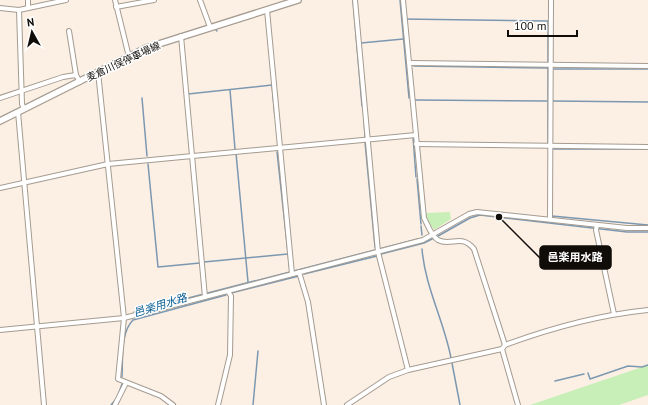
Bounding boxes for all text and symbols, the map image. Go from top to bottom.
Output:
north arrow [12,12,52,52]
scale bar [508,12,577,38]
text: N [26,15,35,30]
text: 100 m [514,18,547,33]
street label: 麦倉川俣停車場線 [84,39,162,84]
callout: 邑楽用水路 [540,246,611,269]
text: 邑楽用水路 [548,250,603,264]
water label: 邑楽用水路 [132,290,189,320]

